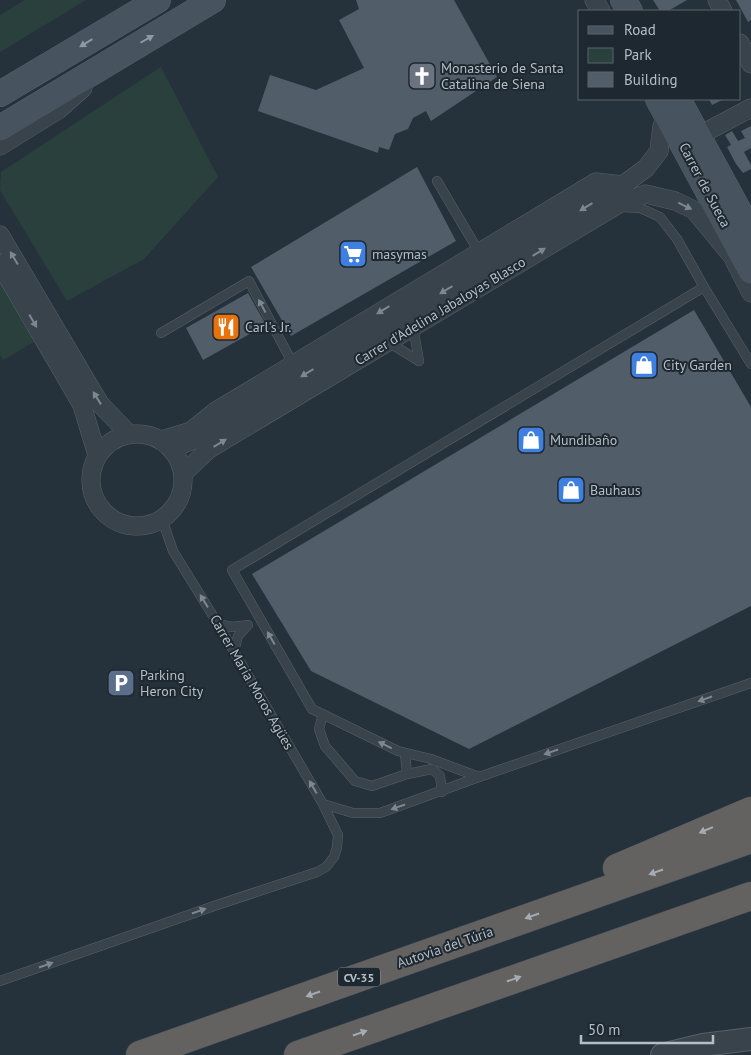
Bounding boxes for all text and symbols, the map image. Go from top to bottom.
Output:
legend [578,10,741,100]
text: Road [624,20,656,39]
one-way arrow [140,35,153,44]
one-way arrow [79,38,92,47]
text: Park [624,45,652,64]
place label: Monasterio de Santa Catalina de Siena [441,59,564,93]
church icon: Monasterio de Santa Catalina de Siena [407,61,437,91]
text: Building [624,70,678,89]
street label: Carrer de Sueca [675,140,735,231]
one-way arrow [678,202,692,210]
one-way arrow [579,203,592,212]
supermarket icon: masymas [338,239,368,269]
place label: masymas [372,245,427,263]
one-way arrow [533,247,546,256]
one-way arrow [9,251,18,264]
street label: Carrer d'Adelina Jabaloyas Blasco [351,253,529,369]
one-way arrow [440,286,453,295]
one-way arrow [258,298,266,313]
one-way arrow [376,306,389,315]
restaurant icon: Carl's Jr. [211,312,241,342]
one-way arrow [29,314,38,327]
place label: Carl's Jr. [245,318,291,336]
shop icon: City Garden [629,350,659,380]
place label: City Garden [663,356,732,374]
one-way arrow [300,369,313,378]
one-way arrow [92,391,101,404]
shop icon: Mundibaño [516,425,546,455]
place label: Mundibaño [550,431,617,449]
one-way arrow [213,438,226,447]
shop icon: Bauhaus [556,475,586,505]
place label: Bauhaus [590,481,641,499]
one-way arrow [199,594,209,608]
street label: Carrer María Moros Agües [206,611,298,753]
one-way arrow [267,631,275,646]
place label: Parking Heron City [140,666,204,700]
parking icon: Parking Heron City [106,668,136,698]
one-way arrow [697,695,712,703]
one-way arrow [377,741,392,749]
one-way arrow [544,749,559,756]
one-way arrow [308,780,317,793]
one-way arrow [390,803,405,811]
one-way arrow [699,827,713,835]
one-way arrow [648,869,663,877]
one-way arrow [192,907,207,914]
one-way arrow [524,912,539,920]
street label: Autovia del Túria [395,922,496,972]
one-way arrow [39,961,54,969]
road number: CV-35 [338,968,380,986]
one-way arrow [506,975,521,982]
one-way arrow [305,990,320,998]
scale bar [581,1012,714,1044]
text: 50 m [588,1020,621,1039]
one-way arrow [353,1029,368,1036]

